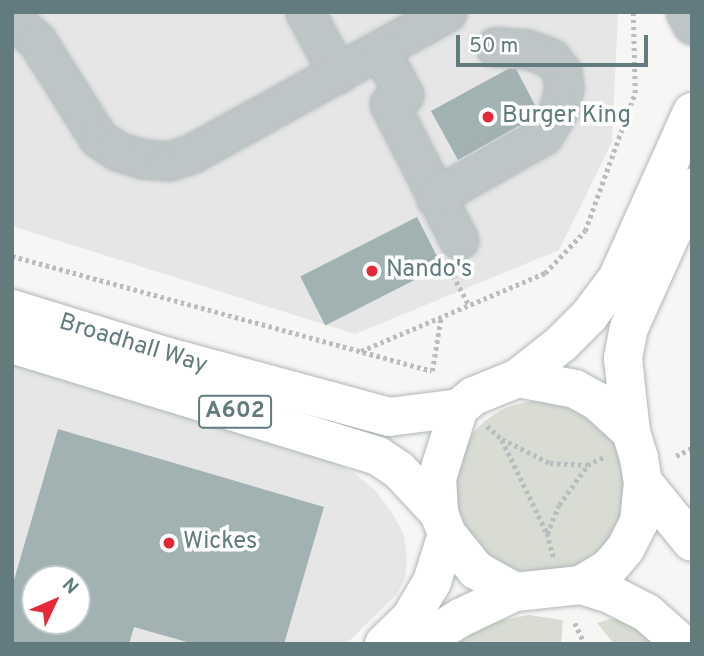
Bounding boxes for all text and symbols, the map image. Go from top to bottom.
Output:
scale bar [459,21,652,65]
text: 50 m [469,33,518,60]
place label: Burger King [502,103,631,131]
marker: Burger King [480,109,496,125]
place label: Nando's [386,257,472,285]
marker: Nando's [364,263,380,279]
street label: Broadhall Way [55,309,211,381]
road number: A602 [196,392,274,432]
place label: Wickes [183,529,257,557]
marker: Wickes [161,535,177,551]
north arrow [21,565,91,635]
text: N [56,574,83,600]

